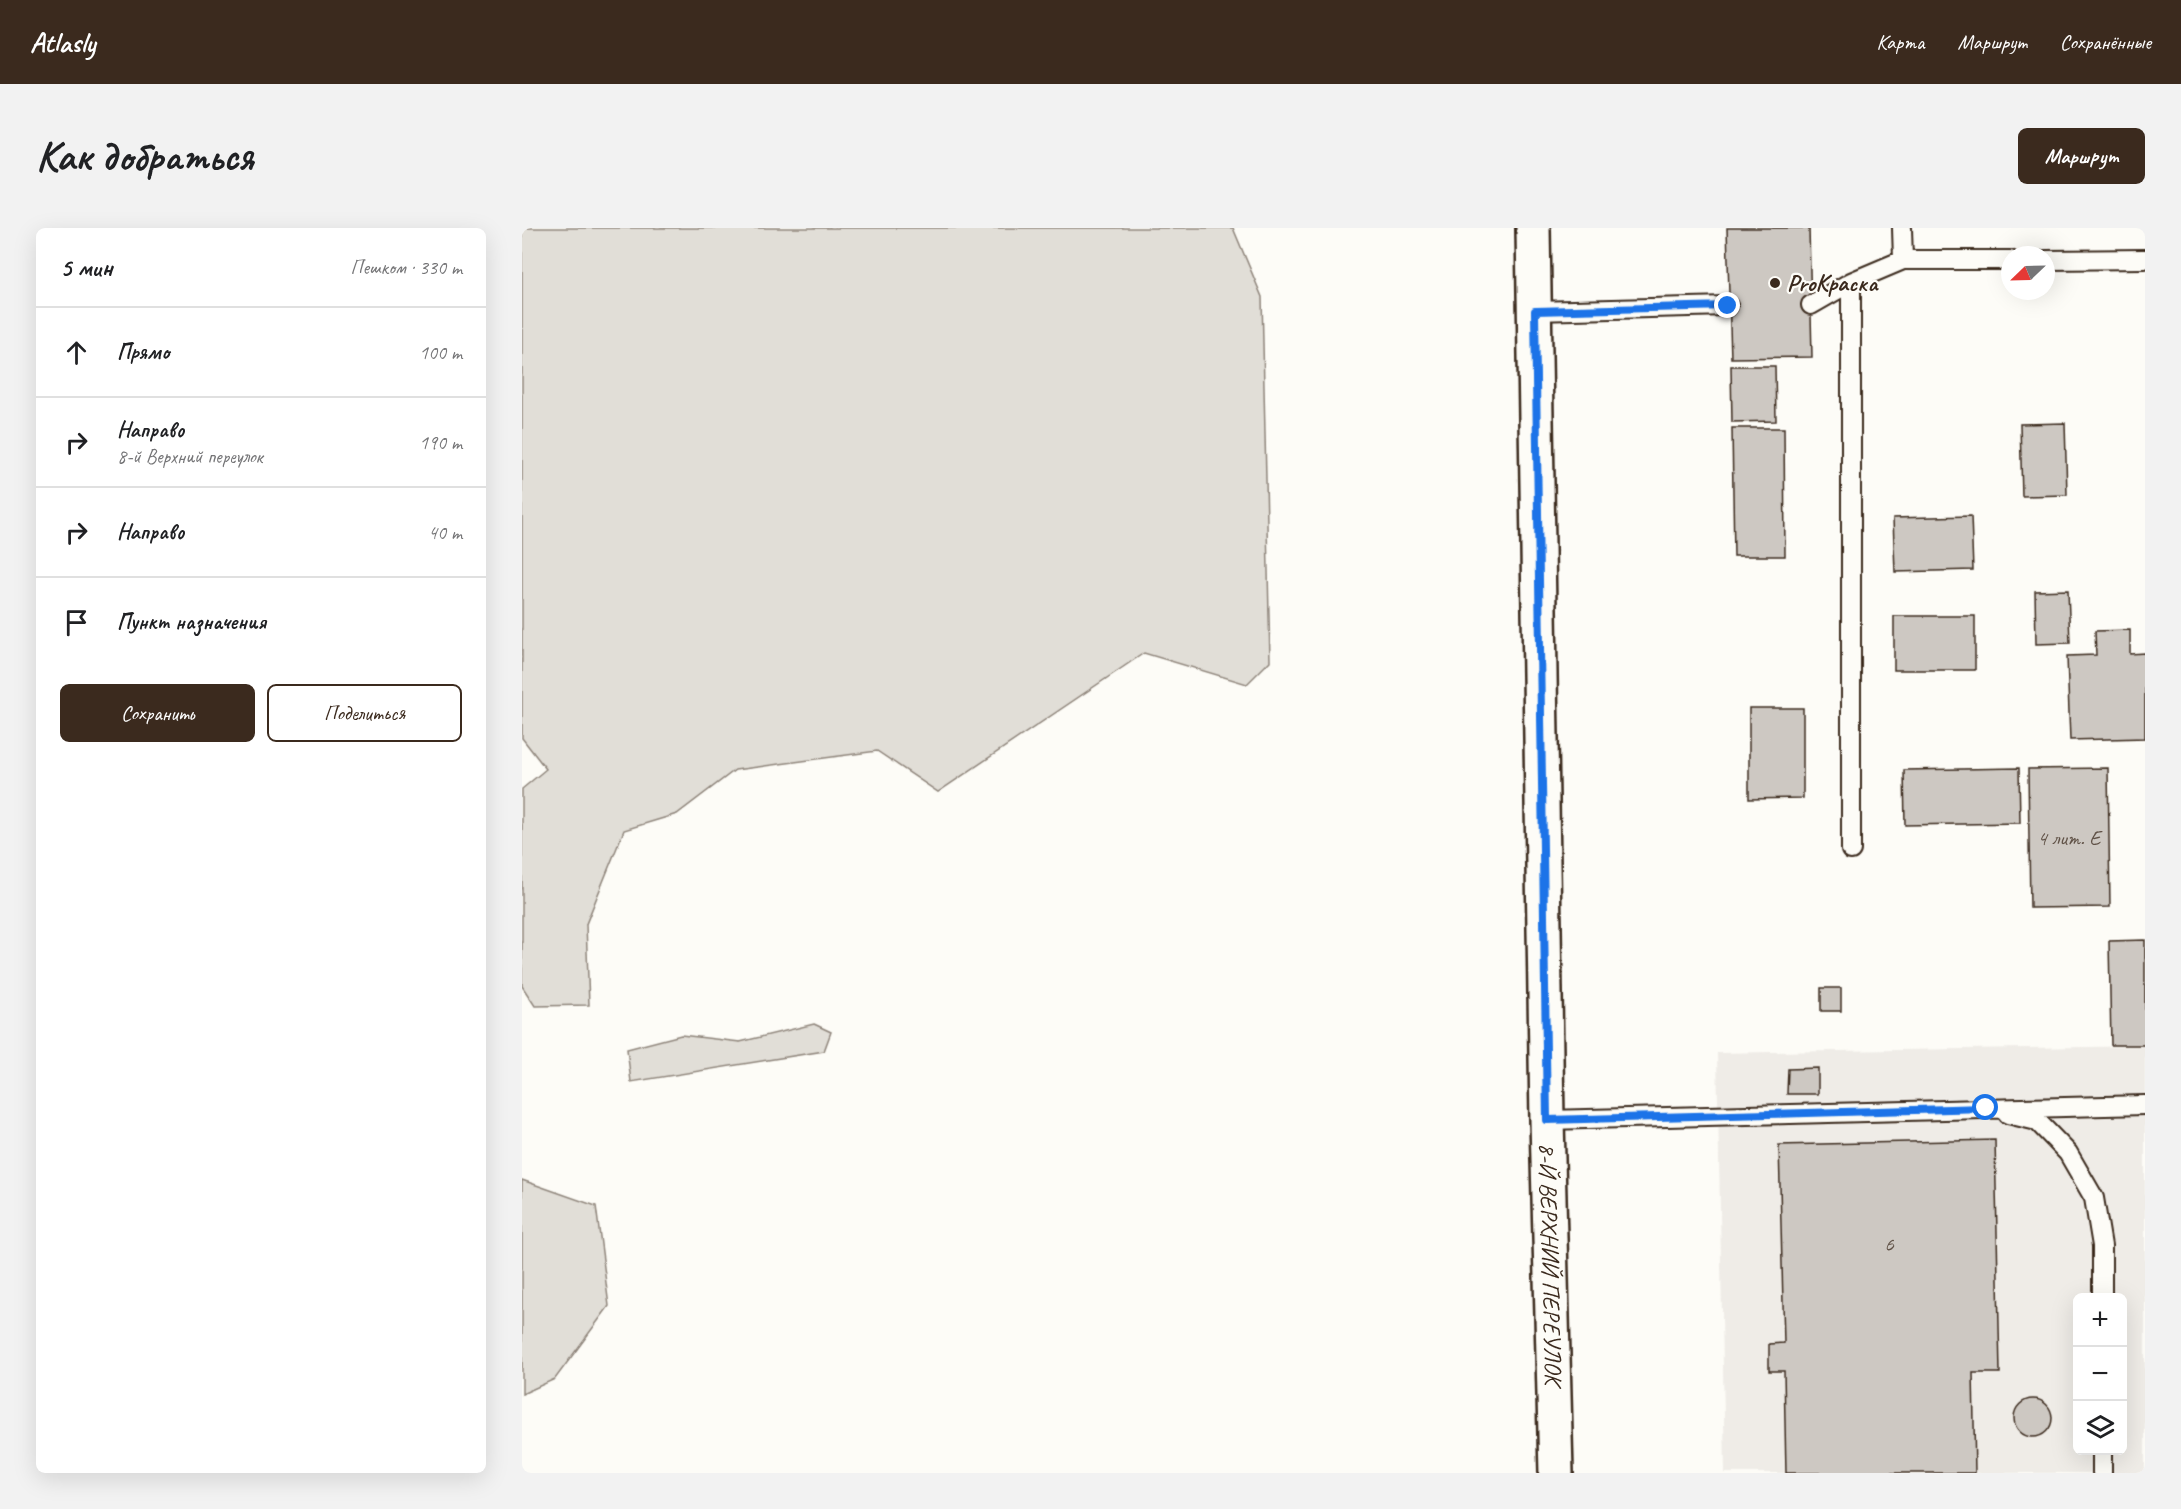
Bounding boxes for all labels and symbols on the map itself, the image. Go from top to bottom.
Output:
north arrow [2001,246,2055,300]
place label: ProКраска [1787,268,1879,298]
marker: ProКраска [1768,276,1782,290]
route end [1714,292,1740,318]
house number: 4 лит. Е [2037,825,2103,851]
route start [1972,1094,1998,1120]
street label: 8-Й ВЕРХНИЙ ПЕРЕУЛОК [1533,1142,1569,1390]
house number: 6 [1884,1231,1894,1257]

